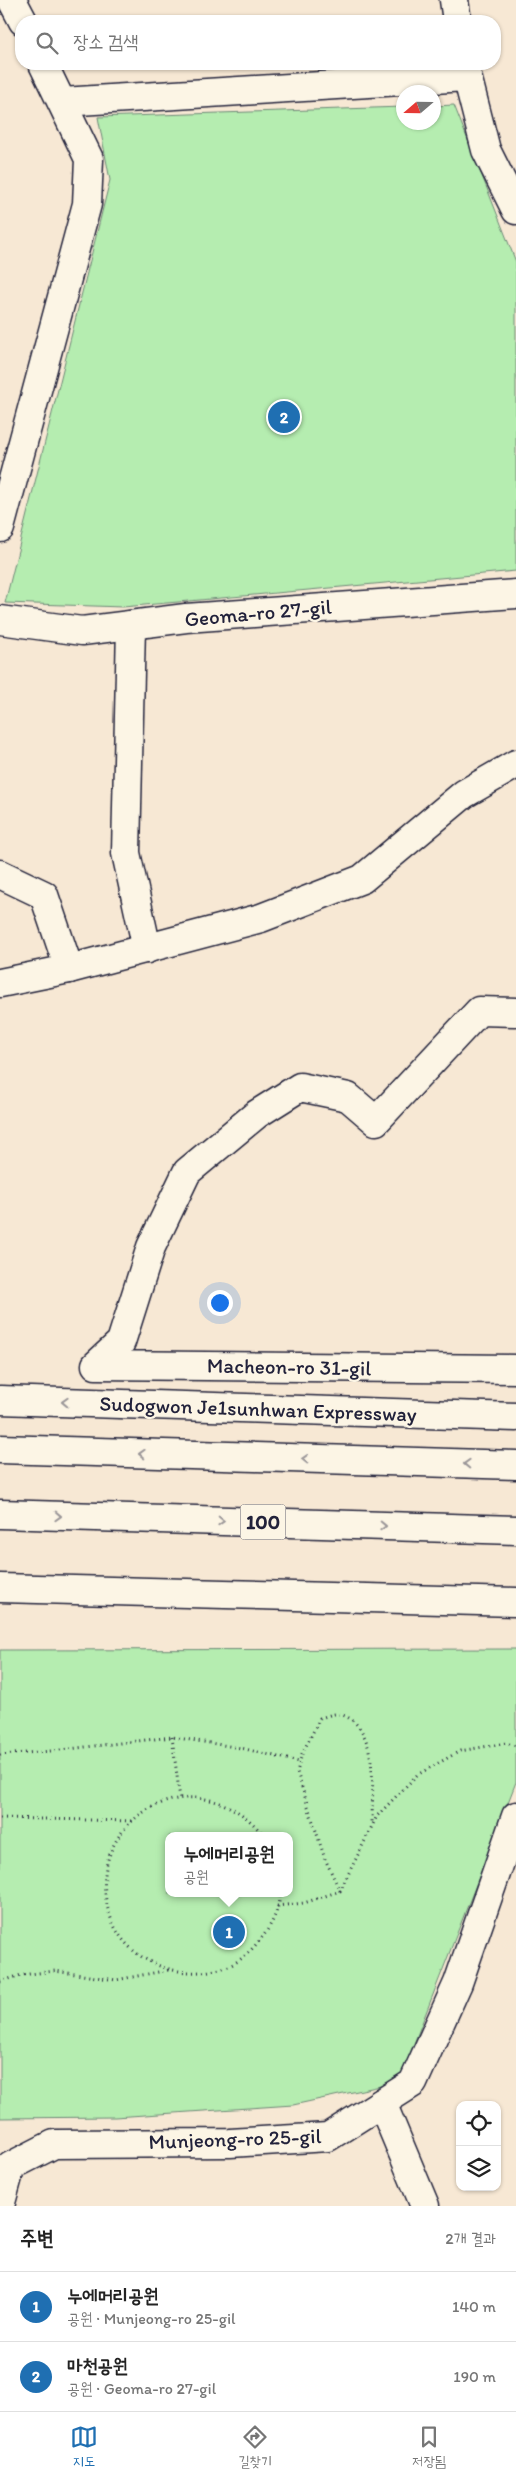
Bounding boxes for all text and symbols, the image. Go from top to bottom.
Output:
search box [15,15,501,70]
icon: search [33,29,61,57]
text: 장소 검색 [73,30,138,53]
north arrow [396,85,441,130]
pin: 2 [268,398,300,436]
street label: Geoma-ro 27-gil [183,594,333,631]
your location [207,1290,233,1316]
street label: Macheon-ro 31-gil [207,1353,371,1380]
street label: Sudogwon Je1sunhwan Expressway [99,1390,417,1427]
one-way arrow [61,1397,69,1408]
one-way arrow [138,1448,146,1459]
one-way arrow [301,1453,309,1464]
one-way arrow [463,1459,471,1469]
road number: 100 [240,1504,286,1540]
one-way arrow [54,1510,62,1521]
one-way arrow [217,1515,225,1526]
one-way arrow [379,1520,387,1531]
popup [165,1832,293,1897]
text: 누에머리공원 [183,1842,275,1865]
text: 공원 [183,1867,209,1886]
pin: 1 [213,1913,245,1951]
map controls [456,2101,501,2191]
button: locate [456,2101,501,2146]
street label: Munjeong-ro 25-gil [148,2123,322,2154]
button: layers [456,2146,501,2191]
text: 주변 [20,2225,54,2250]
text: 2개 결과 [445,2229,496,2248]
text: 누에머리공원 [67,2284,159,2307]
text: 1 [32,2297,40,2316]
text: 140 m [452,2297,496,2316]
text: 공원 · Munjeong-ro 25-gil [67,2309,236,2328]
text: 마천공원 [67,2354,128,2377]
text: 2 [32,2367,40,2386]
text: 190 m [453,2367,496,2386]
text: 공원 · Geoma-ro 27-gil [67,2379,216,2398]
tab: 지도 [70,2423,98,2471]
tab: 길찾기 [238,2423,272,2471]
tab: 저장됨 [412,2423,446,2471]

